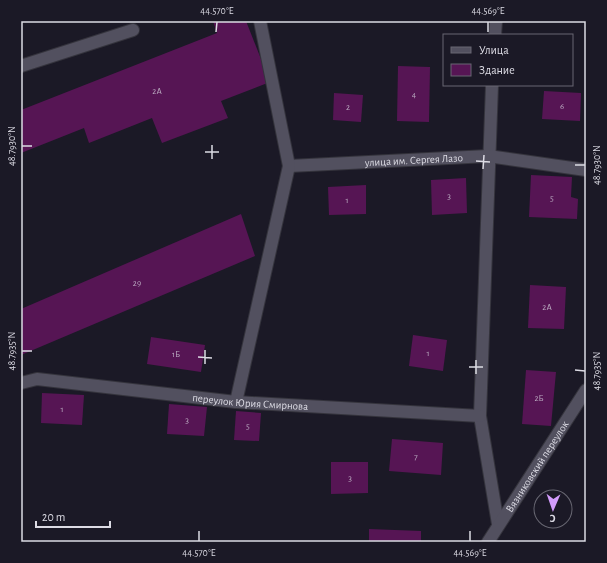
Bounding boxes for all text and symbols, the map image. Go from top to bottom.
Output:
text: 44.570°E [200,6,234,16]
text: 44.569°E [471,6,505,16]
legend [443,34,573,86]
text: Улица [479,44,509,56]
text: Здание [479,64,515,76]
house number: 2А [152,87,162,96]
house number: 4 [412,90,417,99]
house number: 6 [560,102,564,111]
house number: 2 [346,103,350,112]
text: 48.7930°N [7,126,17,166]
text: 48.7930°N [592,145,602,185]
street label: улица им. Сергея Лазо [364,152,463,168]
house number: 3 [447,192,451,201]
house number: 5 [550,194,554,203]
house number: 1 [345,196,349,205]
house number: 29 [133,279,141,288]
house number: 2А [542,303,552,312]
text: 48.7935°N [7,332,17,370]
house number: 1 [426,349,430,358]
house number: 1Б [172,350,180,359]
text: 48.7935°N [592,352,602,390]
street label: переулок Юрия Смирнова [192,392,308,412]
house number: 2Б [534,394,544,403]
house number: 1 [60,405,64,414]
house number: 3 [185,416,189,425]
street label: Вязниковский переулок [504,419,571,514]
house number: 5 [246,422,250,431]
house number: 7 [414,453,418,462]
house number: 3 [348,474,352,483]
north arrow [533,489,573,529]
scale bar [36,503,110,529]
text: 20 m [42,511,65,523]
text: С [549,513,556,524]
text: 44.570°E [182,548,216,558]
text: 44.569°E [453,548,487,558]

